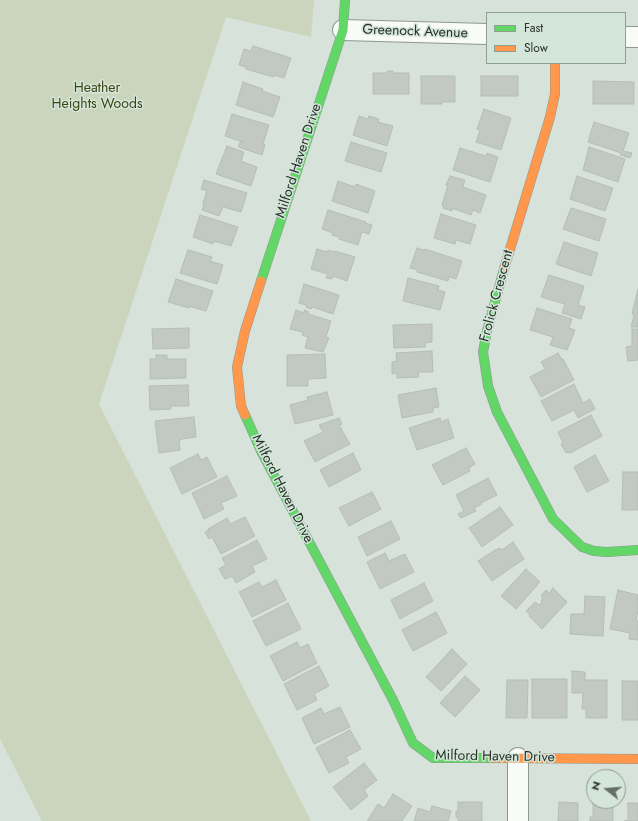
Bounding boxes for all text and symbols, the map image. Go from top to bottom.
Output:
legend [486,12,626,64]
text: Fast [524,19,543,37]
street label: Greenock Avenue [362,22,468,42]
text: Slow [524,39,548,57]
park label: Heather Heights Woods [51,81,143,114]
street label: Milford Haven Drive [273,102,325,220]
street label: Frolick Crescent [477,248,517,344]
street label: Milford Haven Drive [247,432,317,546]
street label: Milford Haven Drive [435,748,555,766]
north arrow [586,769,626,809]
text: N [587,779,604,792]

